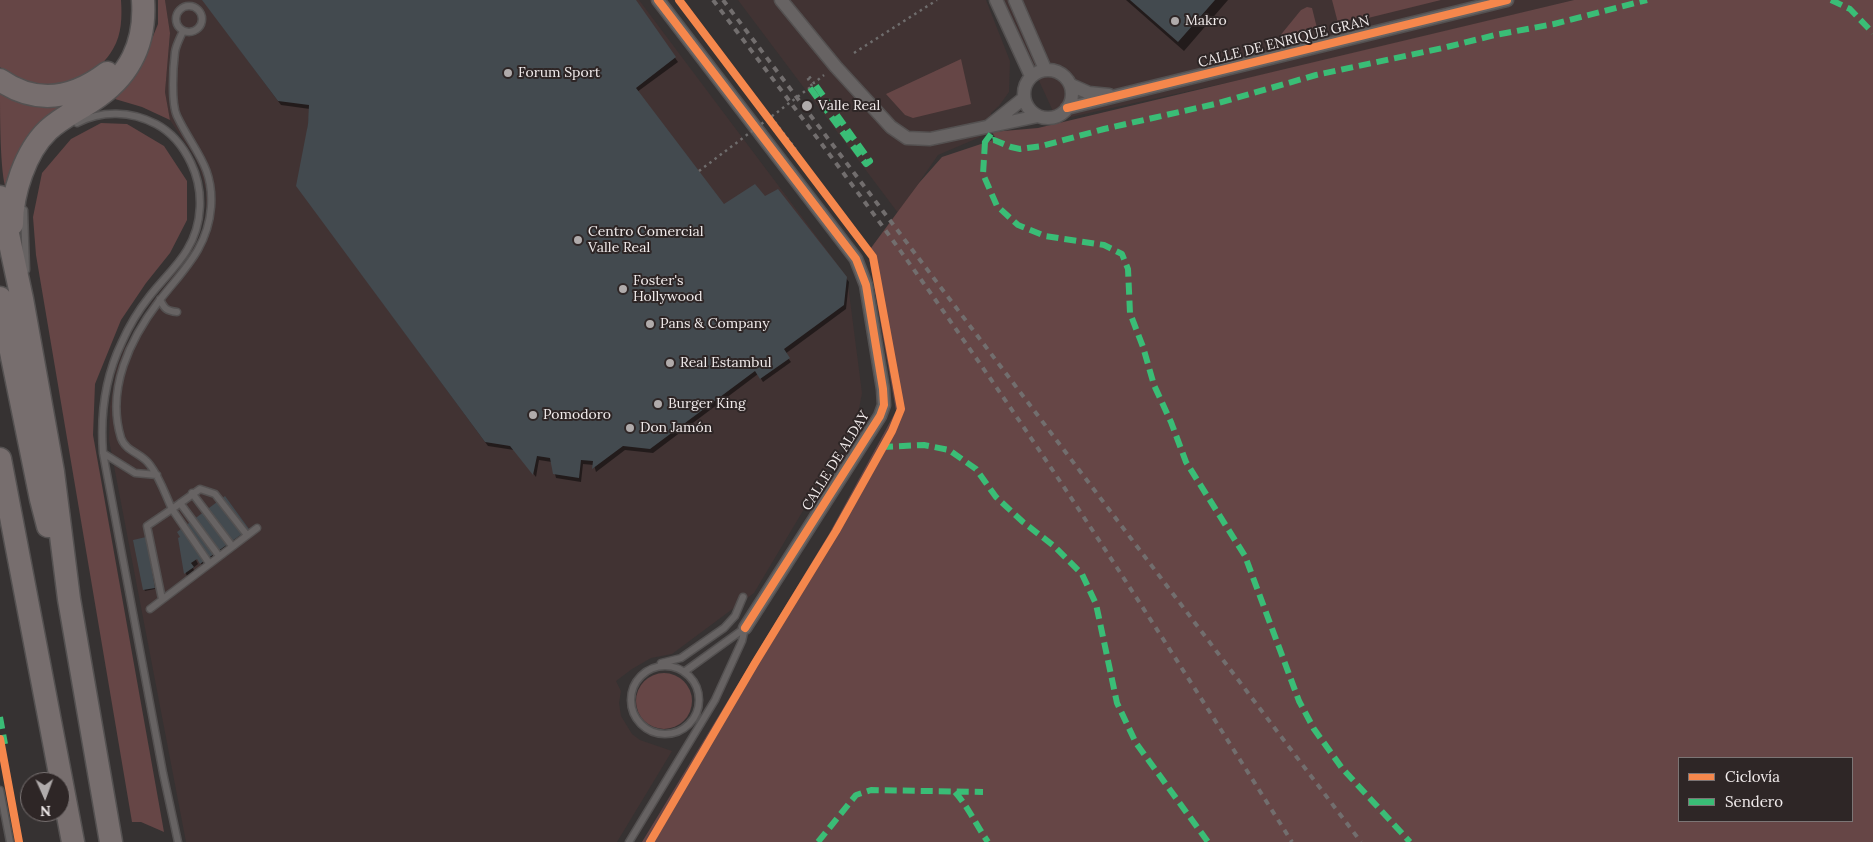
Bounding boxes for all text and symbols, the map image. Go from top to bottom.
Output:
place label: Makro [1185,13,1227,29]
street label: CALLE DE ENRIQUE GRAN [1197,13,1371,71]
marker: Makro [1169,15,1181,27]
place label: Forum Sport [518,65,600,81]
marker: Forum Sport [502,67,514,79]
place label: Valle Real [818,98,880,114]
marker: Valle Real [800,99,814,113]
place label: Centro Comercial Valle Real [588,224,703,256]
marker: Centro Comercial Valle Real [572,234,584,246]
place label: Foster's Hollywood [633,273,703,306]
marker: Foster's Hollywood [617,283,629,295]
place label: Pans & Company [660,316,770,332]
marker: Pans & Company [644,318,656,330]
place label: Real Estambul [680,355,772,371]
marker: Real Estambul [664,357,676,369]
place label: Burger King [668,396,746,412]
marker: Burger King [652,398,664,410]
place label: Pomodoro [543,407,611,423]
street label: CALLE DE ALDAY [799,408,873,514]
marker: Pomodoro [527,409,539,421]
place label: Don Jamón [640,420,712,436]
marker: Don Jamón [624,422,636,434]
legend [1678,757,1853,822]
text: Ciclovía [1725,767,1780,786]
north arrow [20,772,70,822]
text: Sendero [1725,792,1783,811]
text: N [40,802,51,820]

